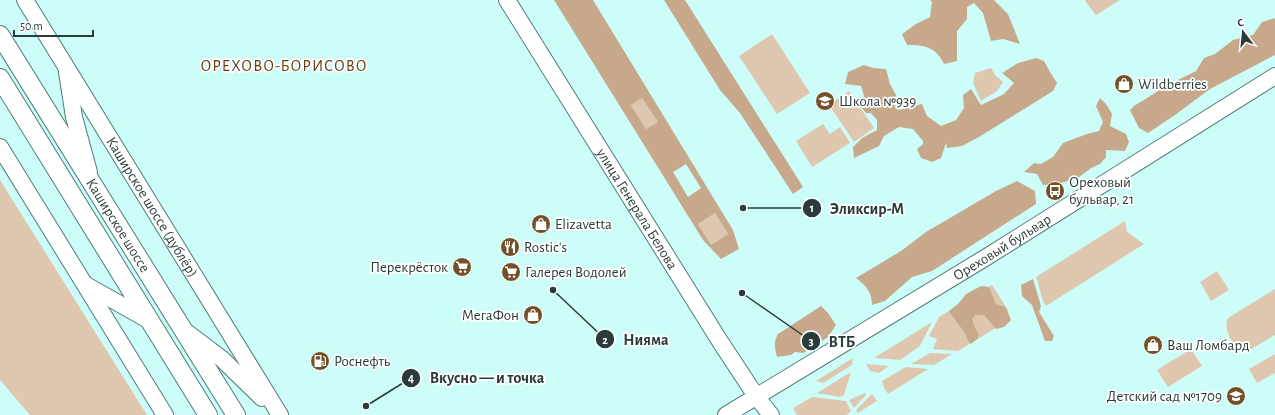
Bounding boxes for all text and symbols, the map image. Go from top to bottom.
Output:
scale bar [14,12,93,38]
north arrow [1223,12,1263,52]
text: С [1236,17,1245,29]
text: 50 m [20,20,43,32]
district label: ОРЕХОВО-БОРИСОВО [200,58,368,74]
shop icon: Wildberries [1113,73,1135,95]
place label: Wildberries [1138,77,1207,92]
school or university icon: Школа №939 [814,90,836,112]
place label: Школа №939 [839,94,916,109]
street label: Каширское шоссе (дублёр) [104,133,202,281]
street label: улица Генерала Белова [593,145,680,272]
street label: Каширское шоссе [82,175,154,275]
place label: Ореховый бульвар, 21 [1069,175,1134,207]
bus stop icon: Ореховый бульвар, 21 [1044,180,1066,202]
callout: Эликсир-М [802,194,912,222]
text: Эликсир-М [830,201,904,217]
text: 1 [810,202,814,214]
street label: Ореховый бульвар [950,211,1054,284]
shop icon: Elizavetta [530,213,552,235]
place label: Elizavetta [555,217,612,232]
restaurant icon: Rostic's [499,236,521,258]
place label: Rostic's [524,240,567,255]
supermarket icon: Перекрёсток [451,256,473,278]
place label: Перекрёсток [370,260,448,275]
supermarket icon: Галерея Водолей [500,261,522,283]
place label: Галерея Водолей [525,265,627,280]
shop icon: МегаФон [522,304,544,326]
place label: МегаФон [462,308,519,323]
callout: Нияма [595,325,676,353]
callout: ВТБ [801,327,863,355]
text: Нияма [623,332,669,348]
text: 2 [602,334,608,346]
text: ВТБ [829,334,855,350]
shop icon: Ваш Ломбард [1142,334,1164,356]
text: 3 [808,335,814,347]
place label: Ваш Ломбард [1167,338,1249,353]
fuel station icon: Роснефть [309,350,331,372]
place label: Роснефть [334,354,391,369]
callout: Вкусно — и точка [401,364,552,392]
text: Вкусно — и точка [430,370,545,387]
text: 4 [408,372,414,384]
school or university icon: Детский сад №1709 [1225,385,1247,407]
place label: Детский сад №1709 [1107,389,1222,404]

